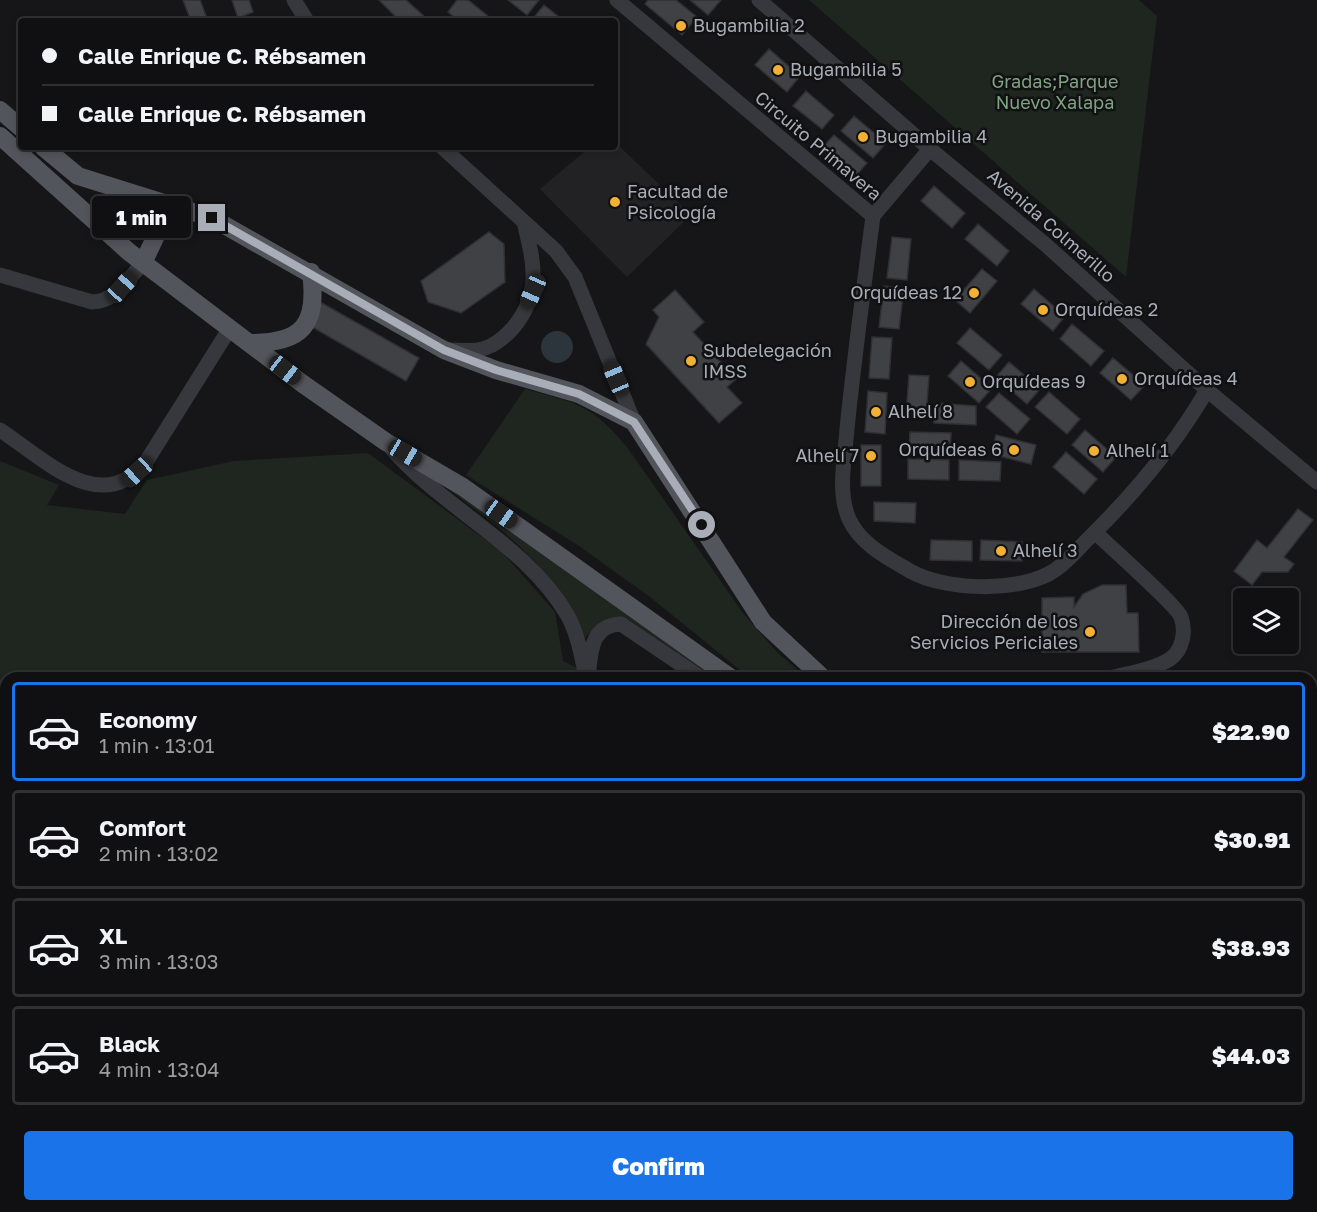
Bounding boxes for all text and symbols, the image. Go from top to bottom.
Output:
place label: Bugambilia 2 [693,14,805,36]
marker: Bugambilia 2 [674,19,688,33]
text: Calle Enrique C. Rébsamen [78,42,366,69]
place label: Bugambilia 5 [790,58,902,80]
marker: Bugambilia 5 [771,63,785,77]
park label: Gradas;Parque Nuevo Xalapa [992,70,1118,113]
street label: Circuito Primavera [751,86,886,205]
text: Calle Enrique C. Rébsamen [78,100,366,127]
place label: Bugambilia 4 [875,125,987,147]
marker: Bugambilia 4 [856,130,870,144]
street label: Avenida Colmerillo [983,164,1120,287]
place label: Facultad de Psicología [627,180,728,223]
marker: Facultad de Psicología [608,195,622,209]
callout: 1 min [92,197,191,239]
route end [198,204,225,231]
text: 1 min [116,205,167,229]
car [103,268,141,306]
car [517,271,549,311]
place label: Orquídeas 12 [850,281,962,303]
marker: Orquídeas 12 [967,286,981,300]
place label: Orquídeas 2 [1055,298,1158,320]
marker: Orquídeas 2 [1036,303,1050,317]
place label: Subdelegación IMSS [703,339,832,382]
car [265,352,305,388]
marker: Subdelegación IMSS [684,354,698,368]
car [601,358,631,398]
place label: Orquídeas 4 [1134,367,1238,389]
place label: Orquídeas 9 [982,370,1086,392]
marker: Orquídeas 4 [1115,372,1129,386]
marker: Orquídeas 9 [963,375,977,389]
place label: Alhelí 8 [888,400,953,422]
marker: Alhelí 8 [869,405,883,419]
car [385,436,425,470]
place label: Orquídeas 6 [898,438,1002,460]
place label: Alhelí 1 [1106,439,1169,461]
marker: Orquídeas 6 [1007,443,1021,457]
place label: Alhelí 7 [795,444,859,466]
marker: Alhelí 1 [1087,444,1101,458]
marker: Alhelí 7 [864,449,878,463]
car [118,453,156,491]
car [481,496,521,532]
route start [688,511,715,538]
place label: Alhelí 3 [1013,539,1078,561]
marker: Alhelí 3 [994,544,1008,558]
map controls [1233,588,1299,654]
button: layers [1233,588,1299,654]
place label: Dirección de los Servicios Periciales [910,610,1078,653]
marker: Dirección de los Servicios Periciales [1083,625,1097,639]
icon: car [27,705,81,759]
text: Economy [99,706,197,733]
text: $22.90 [1212,718,1290,745]
text: 1 min · 13:01 [99,733,215,757]
icon: car [27,813,81,867]
text: Comfort [99,814,186,841]
text: $30.91 [1214,826,1290,853]
text: 2 min · 13:02 [99,841,218,865]
icon: car [27,921,81,975]
text: XL [99,922,127,949]
text: $38.93 [1212,934,1290,961]
text: 3 min · 13:03 [99,949,219,973]
icon: car [27,1029,81,1083]
text: Black [99,1030,160,1057]
text: $44.03 [1212,1042,1290,1069]
text: 4 min · 13:04 [99,1057,220,1081]
button: Confirm [24,1131,1293,1200]

